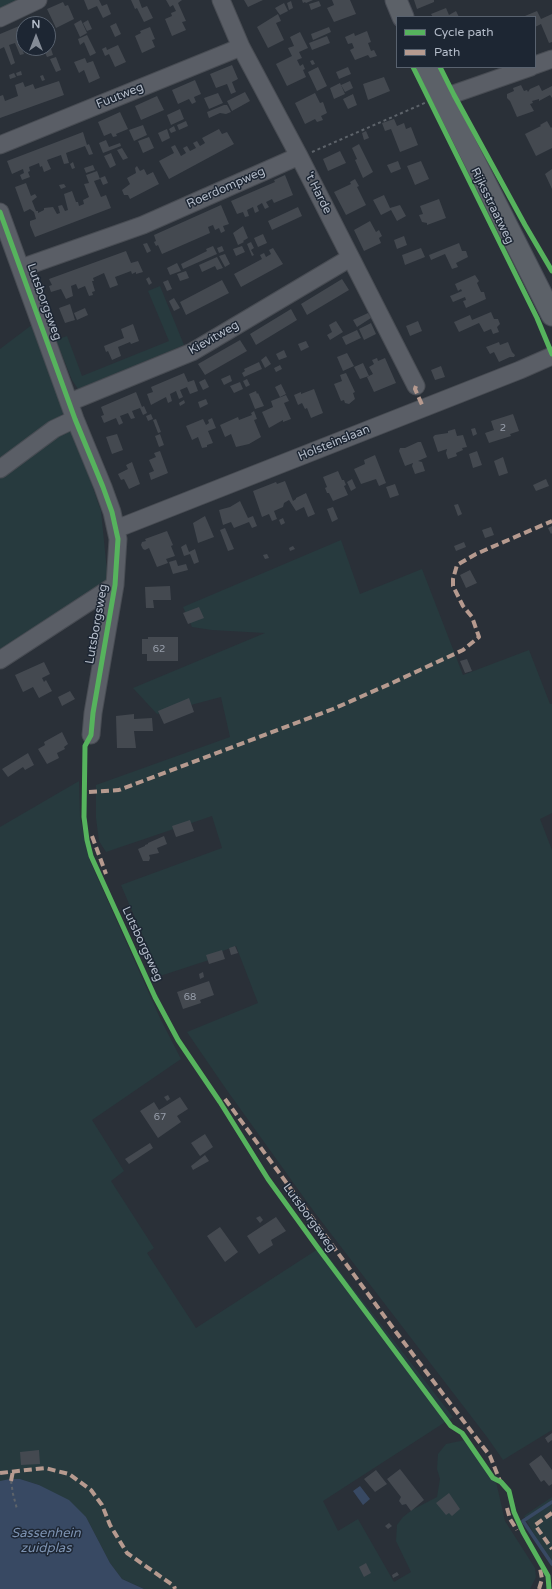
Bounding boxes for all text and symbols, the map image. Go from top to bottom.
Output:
north arrow [16,16,56,56]
legend [396,16,536,68]
text: N [32,18,40,31]
text: Cycle path [434,25,493,39]
text: Path [434,45,460,59]
street label: Fuutweg [94,80,146,112]
street label: Roerdompweg [185,164,267,212]
street label: Rijksstraatweg [467,165,517,247]
street label: 't Harde [301,170,335,216]
street label: Lutsborgsweg [23,262,65,342]
street label: Kievitweg [186,318,242,358]
street label: Holsteinslaan [296,422,372,464]
house number: 2 [500,422,506,434]
street label: Lutsborgsweg [83,583,111,665]
house number: 62 [153,643,165,655]
street label: Lutsborgsweg [118,904,166,984]
house number: 68 [184,991,196,1003]
house number: 67 [154,1111,166,1123]
street label: Lutsborgsweg [279,1181,339,1255]
water label: Sassenhein zuidplas [11,1526,81,1557]

